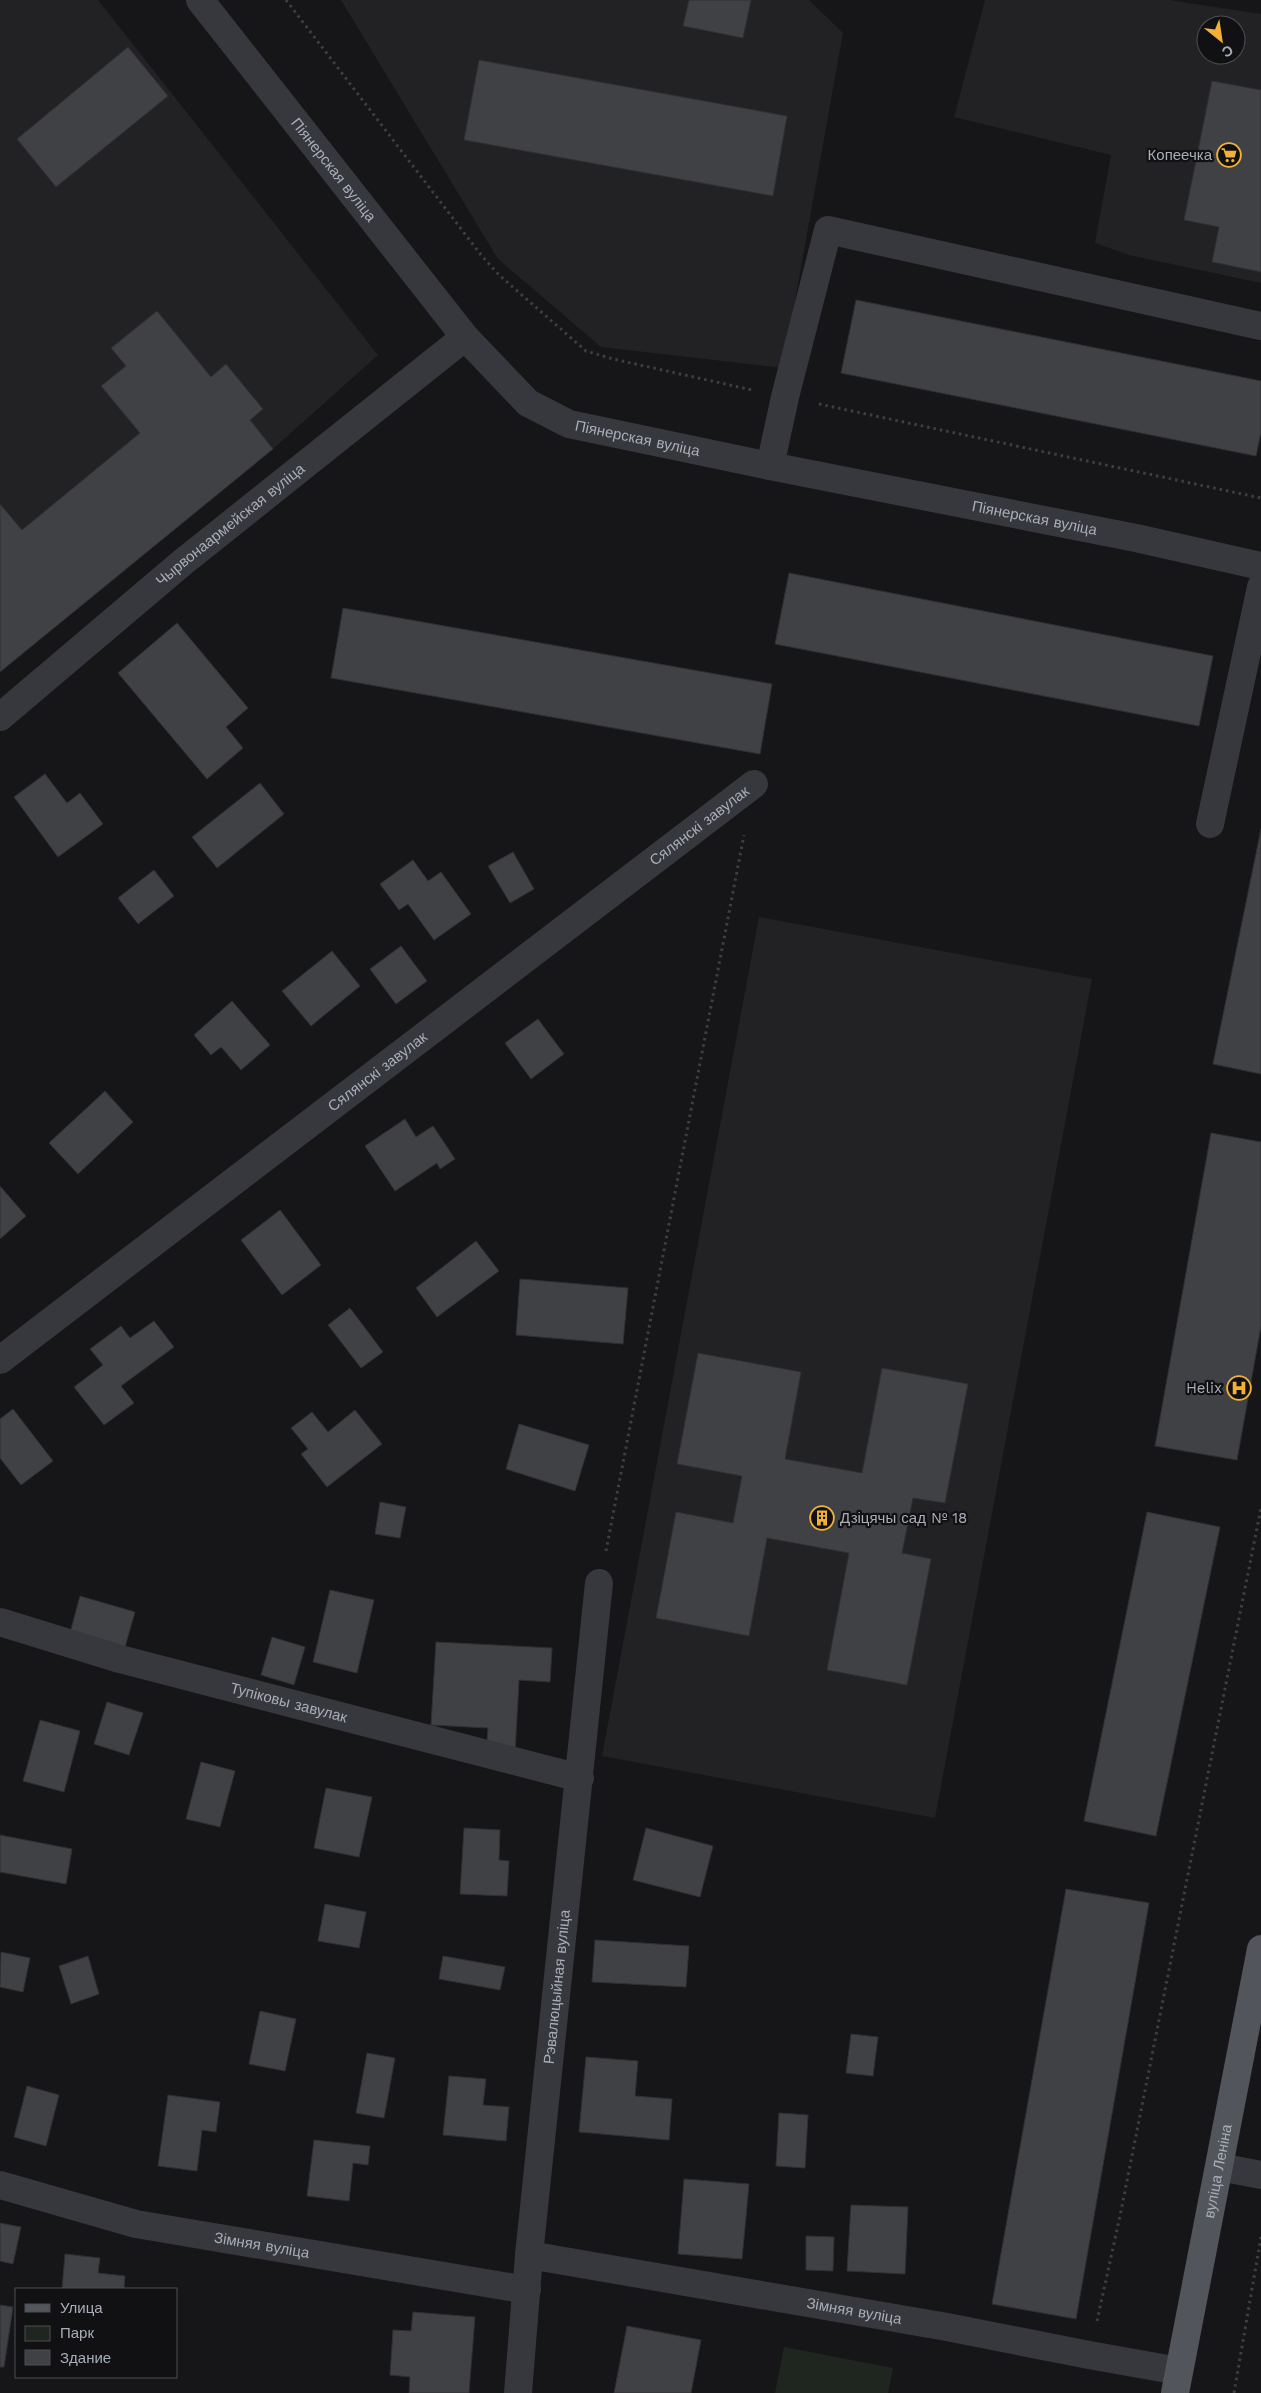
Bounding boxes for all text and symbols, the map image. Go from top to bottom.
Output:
north arrow [1196,15,1246,65]
text: С [1219,42,1236,61]
street label: Піянерская вуліца [287,114,380,226]
supermarket icon: Копеечка [1216,142,1242,168]
place label: Копеечка [1148,146,1213,164]
street label: Піянерская вуліца [573,417,702,460]
street label: Чырвонаармейская вуліца [152,459,309,590]
street label: Піянерская вуліца [970,497,1099,539]
street label: Сялянскі завулак [646,782,753,869]
street label: Сялянскі завулак [324,1028,431,1115]
hospital icon: Helix [1226,1375,1252,1401]
place label: Helix [1186,1379,1222,1397]
building icon: Дзіцячы сад № 18 [809,1505,835,1531]
place label: Дзіцячы сад № 18 [840,1509,967,1527]
street label: Тупіковы завулак [229,1679,350,1727]
street label: Рэвалюцыйная вуліца [540,1908,574,2065]
street label: вуліца Леніна [1200,2122,1236,2220]
street label: Зімняя вуліца [213,2228,311,2262]
legend [15,2288,178,2378]
street label: Зімняя вуліца [805,2294,904,2328]
text: Улица [60,2299,103,2317]
text: Парк [60,2324,94,2342]
text: Здание [60,2349,111,2367]

